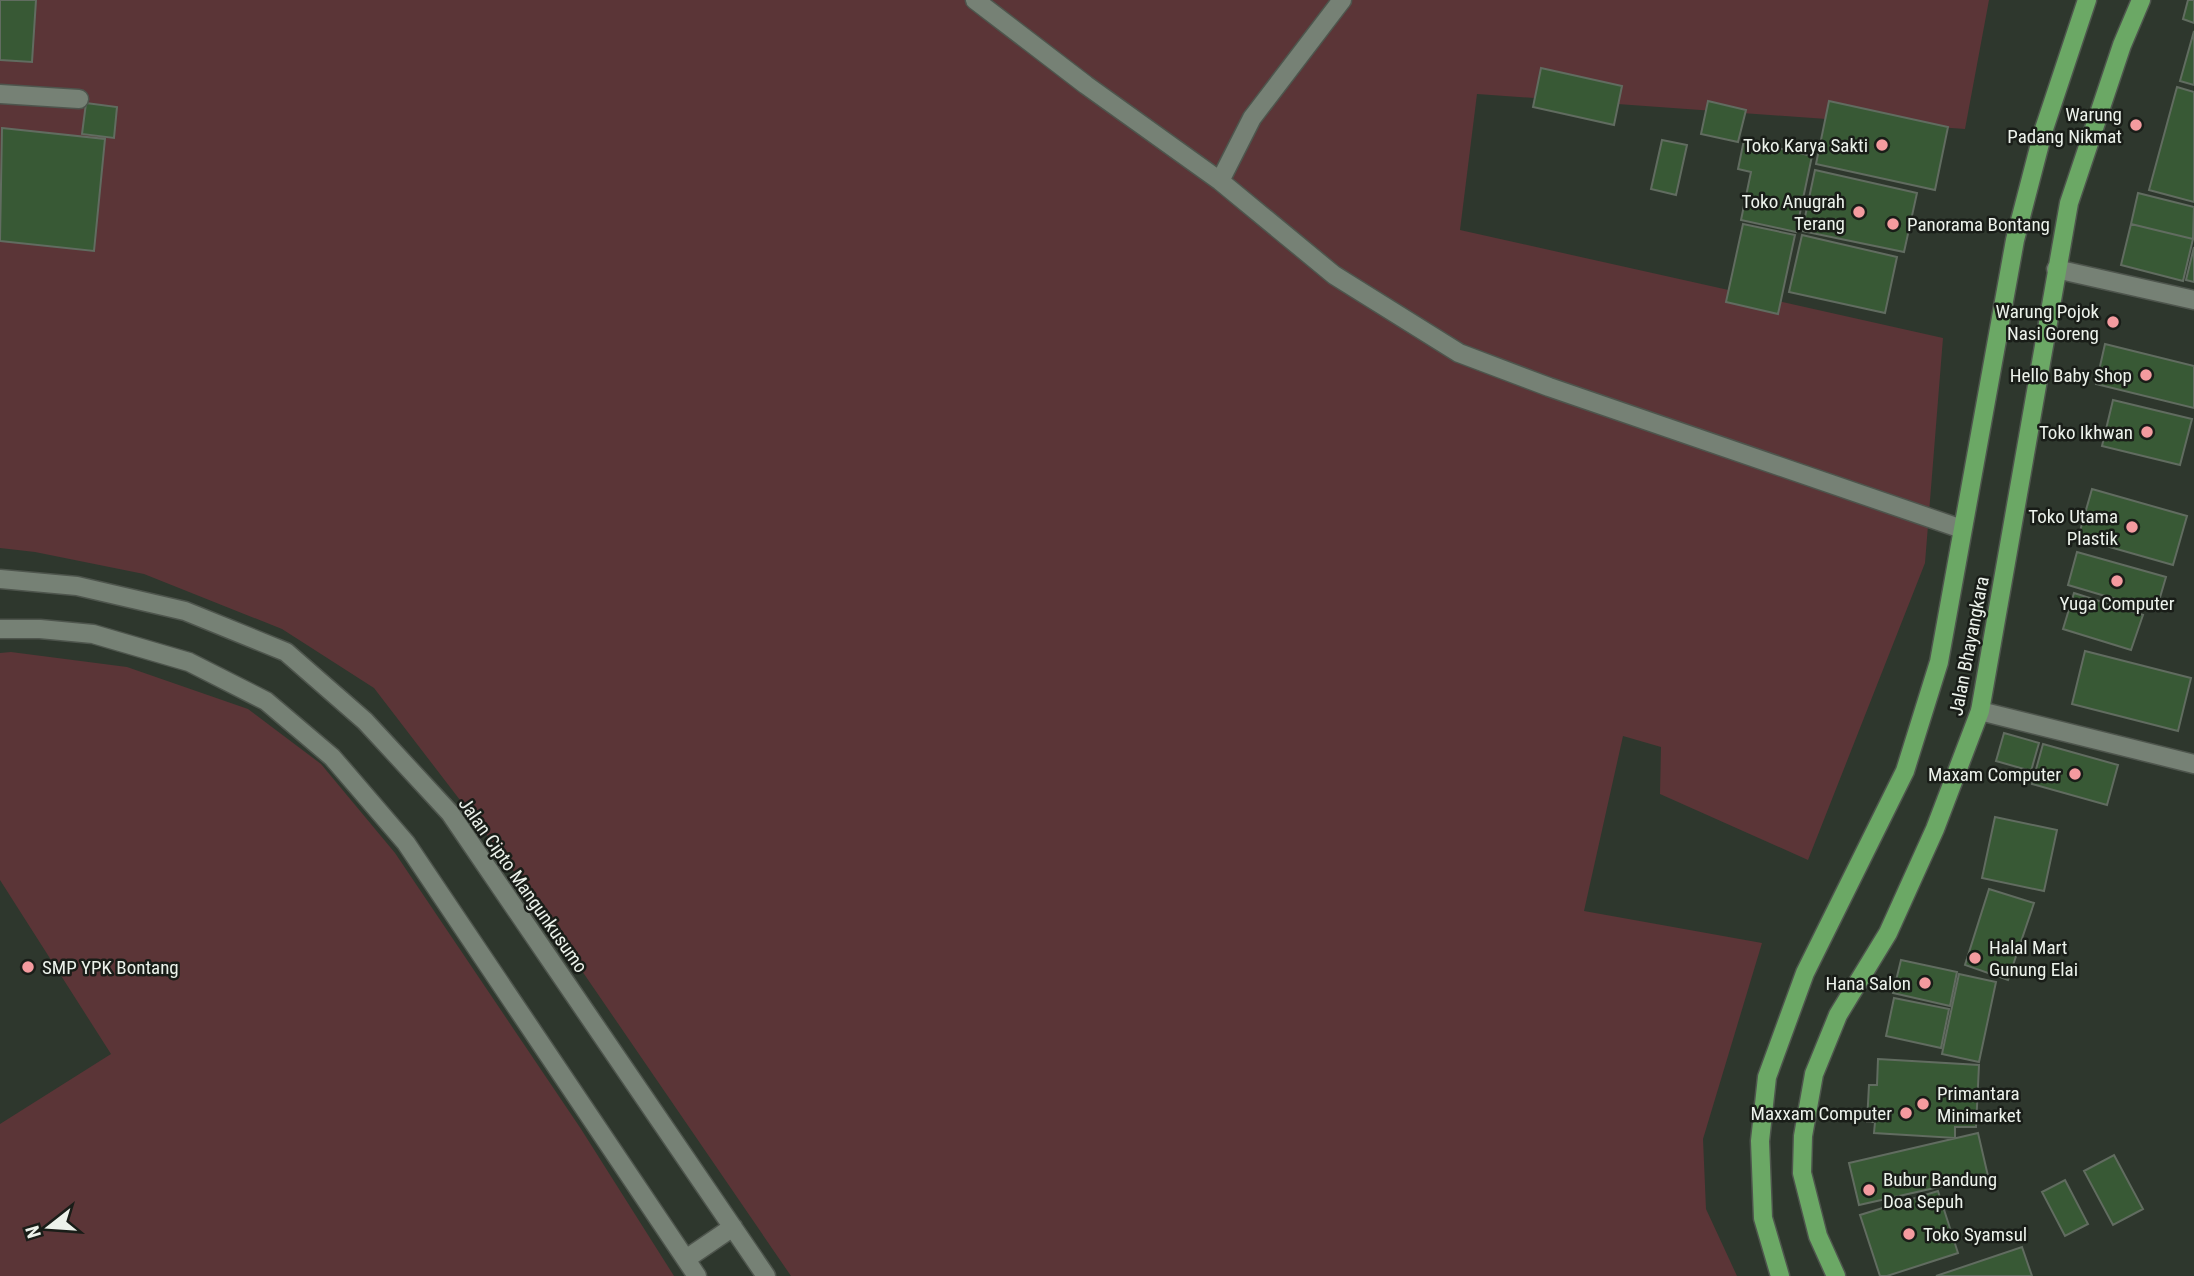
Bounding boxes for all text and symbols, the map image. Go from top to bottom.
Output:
place label: Warung Padang Nikmat [2007,103,2122,148]
marker: Warung Padang Nikmat [2128,117,2144,133]
place label: Toko Karya Sakti [1743,134,1868,157]
marker: Toko Karya Sakti [1874,137,1890,153]
place label: Toko Anugrah Terang [1742,190,1845,235]
marker: Toko Anugrah Terang [1851,204,1867,220]
place label: Panorama Bontang [1907,213,2050,236]
marker: Panorama Bontang [1885,216,1901,232]
place label: Warung Pojok Nasi Goreng [1996,300,2099,345]
marker: Warung Pojok Nasi Goreng [2105,314,2121,330]
place label: Hello Baby Shop [2010,364,2132,387]
marker: Hello Baby Shop [2138,367,2154,383]
place label: Toko Ikhwan [2039,421,2133,444]
marker: Toko Ikhwan [2139,424,2155,440]
place label: Toko Utama Plastik [2028,505,2118,550]
marker: Toko Utama Plastik [2124,519,2140,535]
marker: Yuga Computer [2109,573,2125,589]
street label: Jalan Bhayangkara [1944,574,1994,718]
place label: Yuga Computer [2059,592,2175,615]
place label: Maxam Computer [1928,763,2061,786]
marker: Maxam Computer [2067,766,2083,782]
street label: Jalan Cipto Mangunkusumo [454,793,592,977]
place label: Halal Mart Gunung Elai [1989,936,2078,981]
marker: Halal Mart Gunung Elai [1967,950,1983,966]
place label: SMP YPK Bontang [42,956,179,979]
marker: SMP YPK Bontang [20,959,36,975]
place label: Hana Salon [1825,972,1911,995]
marker: Hana Salon [1917,975,1933,991]
place label: Primantara Minimarket [1937,1082,2021,1127]
marker: Primantara Minimarket [1915,1096,1931,1112]
place label: Maxxam Computer [1751,1102,1892,1125]
marker: Maxxam Computer [1898,1105,1914,1121]
place label: Bubur Bandung Doa Sepuh [1883,1168,1997,1213]
marker: Bubur Bandung Doa Sepuh [1861,1182,1877,1198]
north arrow [14,1192,84,1262]
text: N [21,1223,46,1241]
place label: Toko Syamsul [1923,1223,2027,1246]
marker: Toko Syamsul [1901,1226,1917,1242]

